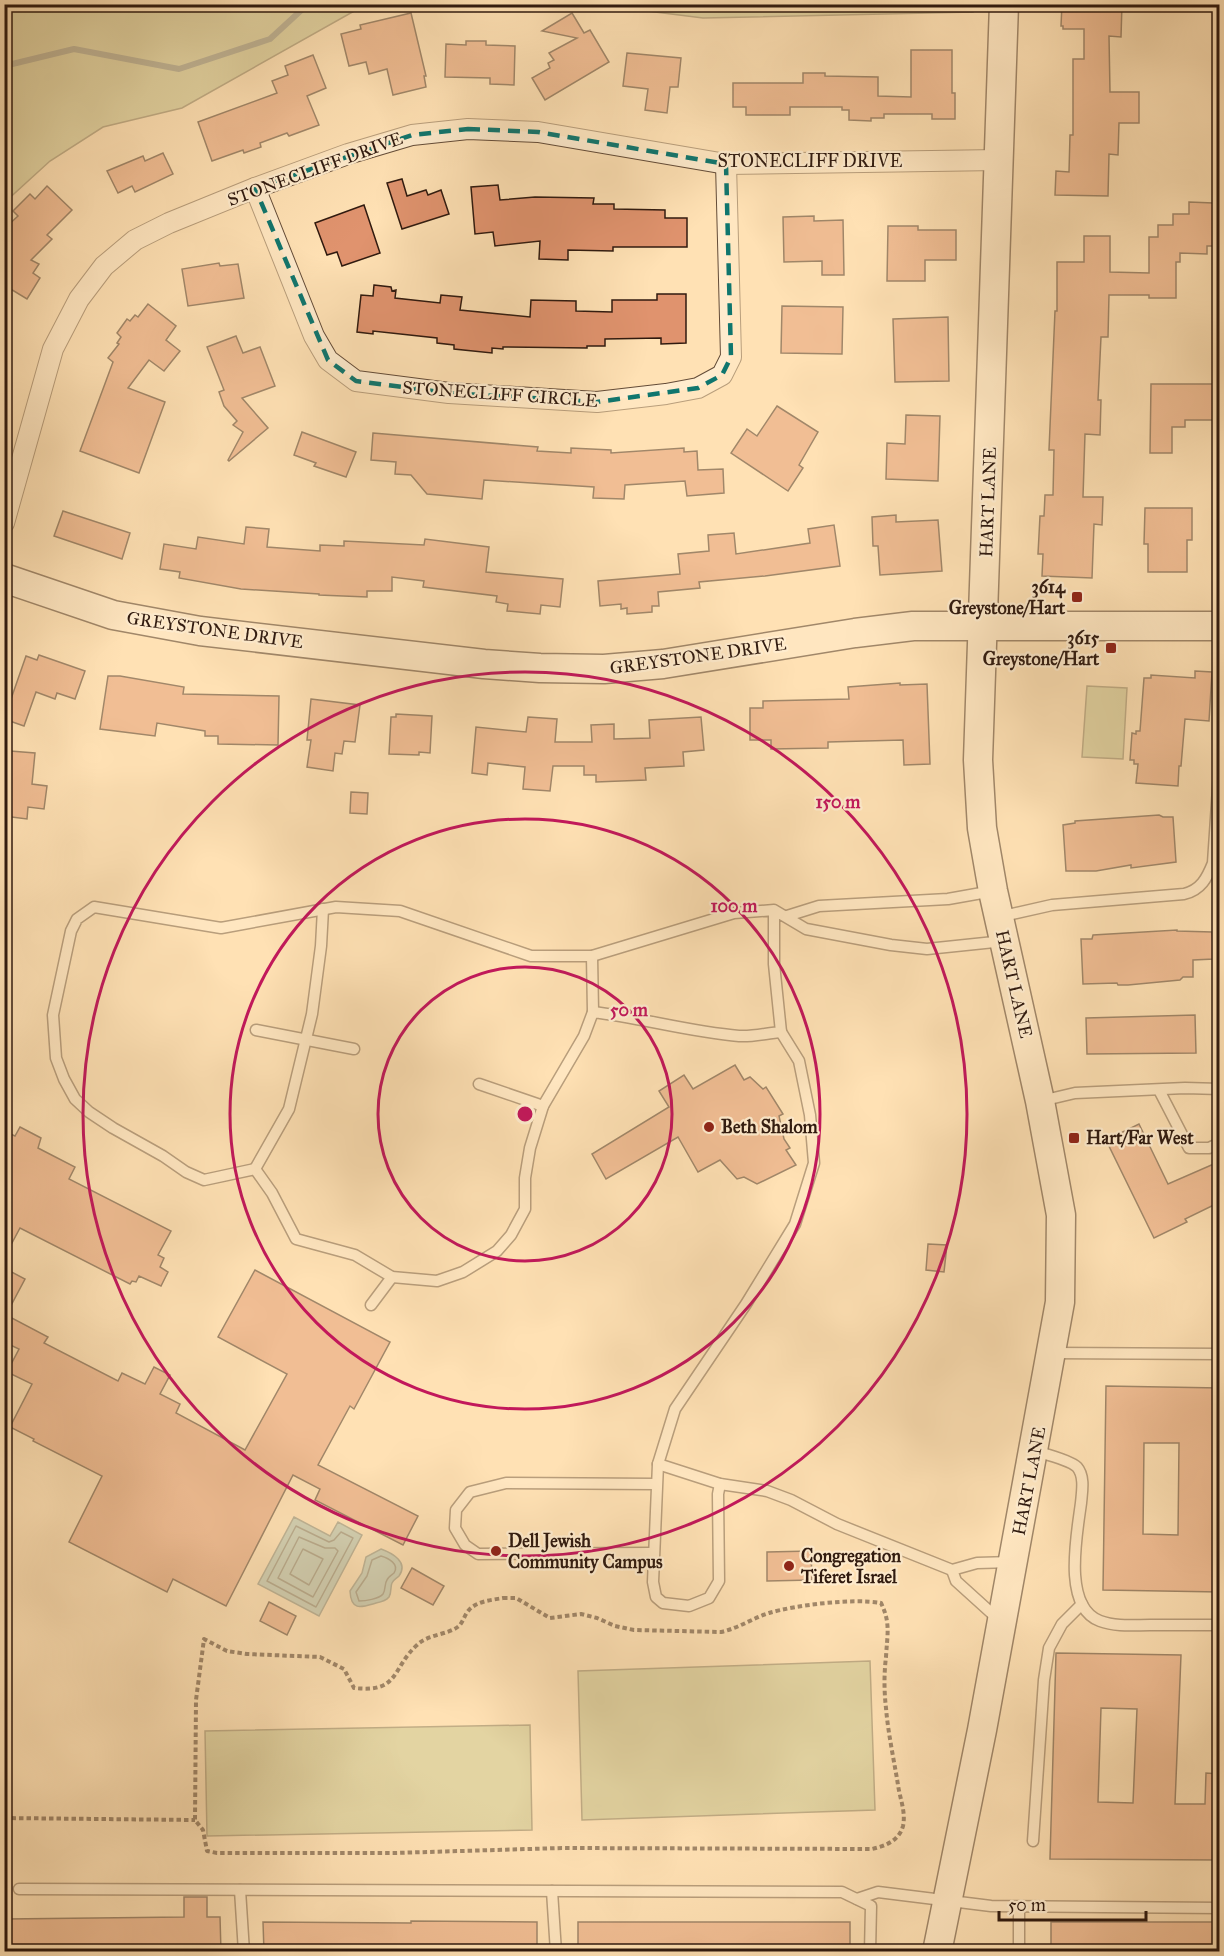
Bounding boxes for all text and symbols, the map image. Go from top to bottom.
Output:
street label: STONECLIFF DRIVE [224,127,406,211]
street label: STONECLIFF DRIVE [718,150,903,172]
street label: STONECLIFF CIRCLE [402,376,599,412]
street label: HART LANE [975,446,1001,558]
place label: 3614 Greystone/Hart [949,576,1066,620]
marker: 3614 Greystone/Hart [1070,590,1084,604]
street label: GREYSTONE DRIVE [125,607,305,653]
place label: 3615 Greystone/Hart [983,627,1100,671]
street label: GREYSTONE DRIVE [608,633,788,679]
marker: 3615 Greystone/Hart [1104,641,1118,655]
text: 150 m [816,791,861,813]
text: 100 m [711,895,758,917]
street label: HART LANE [991,928,1037,1040]
text: 50 m [610,999,649,1021]
centre of rings [515,1104,535,1124]
place label: Beth Shalom [721,1116,819,1138]
marker: Beth Shalom [702,1120,716,1134]
place label: Hart/Far West [1086,1127,1194,1149]
marker: Hart/Far West [1067,1131,1081,1145]
street label: HART LANE [1008,1425,1050,1537]
place label: Dell Jewish Community Campus [508,1530,663,1574]
marker: Dell Jewish Community Campus [489,1544,503,1558]
place label: Congregation Tiferet Israel [800,1545,901,1588]
marker: Congregation Tiferet Israel [782,1559,796,1573]
scale bar [999,1884,1146,1922]
text: 50 m [1008,1894,1046,1916]

